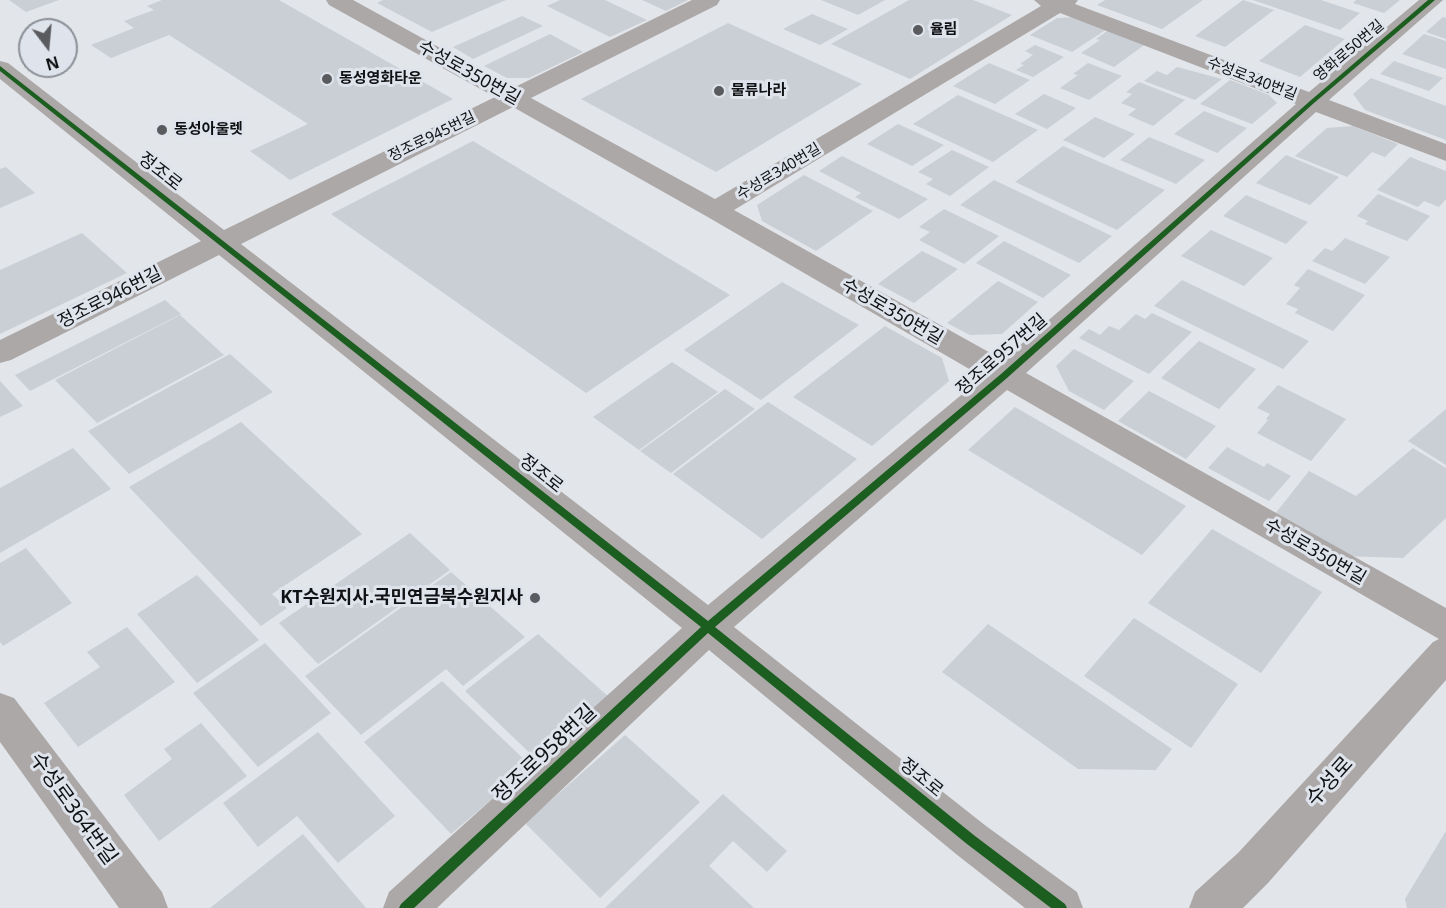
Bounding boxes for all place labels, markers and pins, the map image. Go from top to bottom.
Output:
place label: 율림 [930,21,958,39]
marker: 율림 [911,23,925,37]
place label: 동성영화타운 [339,70,422,88]
marker: 동성영화타운 [320,72,334,86]
place label: 물류나라 [731,82,786,100]
marker: 물류나라 [712,84,726,98]
place label: 동성아울렛 [174,121,243,139]
marker: 동성아울렛 [155,123,169,137]
place label: KT수원지사.국민연금북수원지사 [280,587,523,609]
marker: KT수원지사.국민연금북수원지사 [528,591,542,605]

